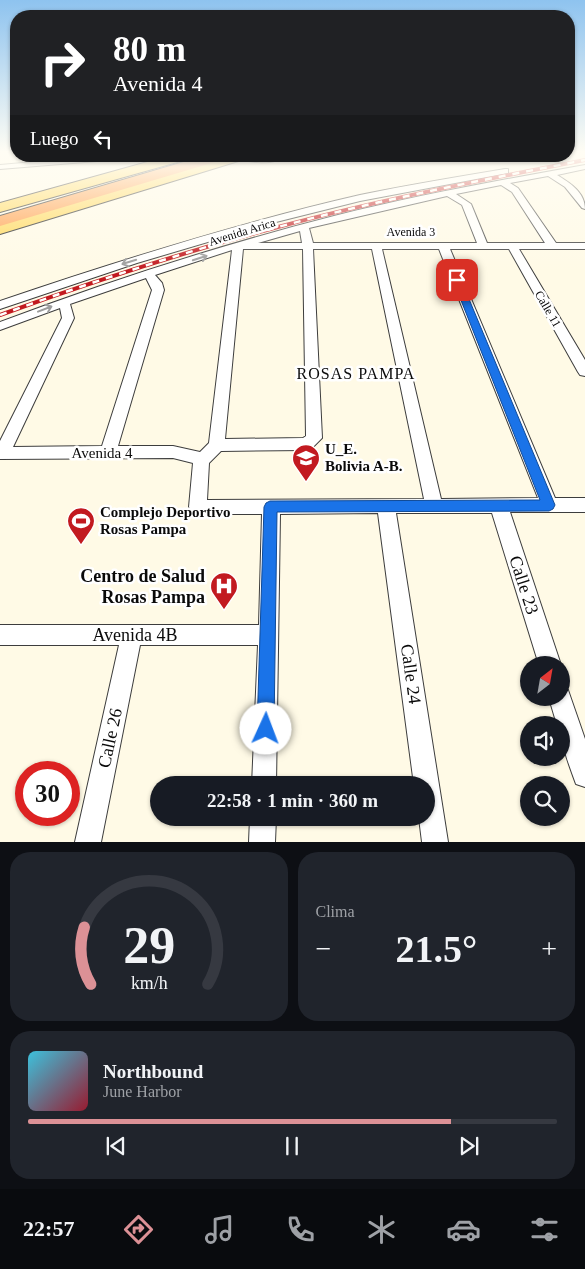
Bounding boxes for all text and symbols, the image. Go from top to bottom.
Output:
icon: right [30,30,95,95]
text: 80 m [113,30,186,69]
text: Avenida 4 [113,71,202,96]
icon: left [89,125,117,153]
text: Luego [30,128,79,149]
street label: Avenida Arica [207,215,278,249]
street label: Avenida 3 [387,225,435,239]
one-way arrow [191,252,207,262]
one-way arrow [121,257,137,267]
pin [436,259,478,301]
icon: arrive [443,266,471,294]
street label: Calle 11 [532,288,564,330]
one-way arrow [37,304,53,313]
district label: ROSAS PAMPA [297,365,415,382]
place label: U_E. Bolivia A-B. [325,441,403,474]
school or university icon: U_E. Bolivia A-B. [291,443,321,482]
street label: Avenida 4 [72,445,133,461]
place label: Complejo Deportivo Rosas Pampa [100,504,230,537]
sports icon: Complejo Deportivo Rosas Pampa [66,506,96,545]
street label: Calle 23 [505,553,543,617]
place label: Centro de Salud Rosas Pampa [80,566,205,607]
hospital icon: Centro de Salud Rosas Pampa [209,571,239,610]
street label: Avenida 4B [92,625,178,645]
street label: Calle 24 [397,643,425,705]
north arrow [520,656,570,706]
map controls [520,656,570,826]
position arrow [239,702,291,754]
street label: Calle 26 [94,706,126,770]
button: sound [520,716,570,766]
speed limit sign: 30 [15,761,80,826]
button: search [520,776,570,826]
text: 22:58 · 1 min · 360 m [207,790,378,811]
text: Clima [316,903,355,920]
text: 29 [123,917,175,974]
text: 21.5° [395,928,477,970]
text: − [316,933,331,964]
text: + [541,933,557,964]
text: km/h [130,973,167,993]
text: Northbound [103,1061,203,1082]
text: June Harbor [103,1083,182,1100]
icon: previous [102,1132,130,1160]
icon: pause [278,1132,306,1160]
icon: next [455,1132,483,1160]
icon: directions [121,1212,156,1247]
icon: music [202,1212,237,1247]
icon: phone [283,1212,318,1247]
icon: climate [364,1212,399,1247]
icon: car [446,1212,481,1247]
icon: filters [527,1212,562,1247]
text: 22:57 [23,1216,74,1241]

